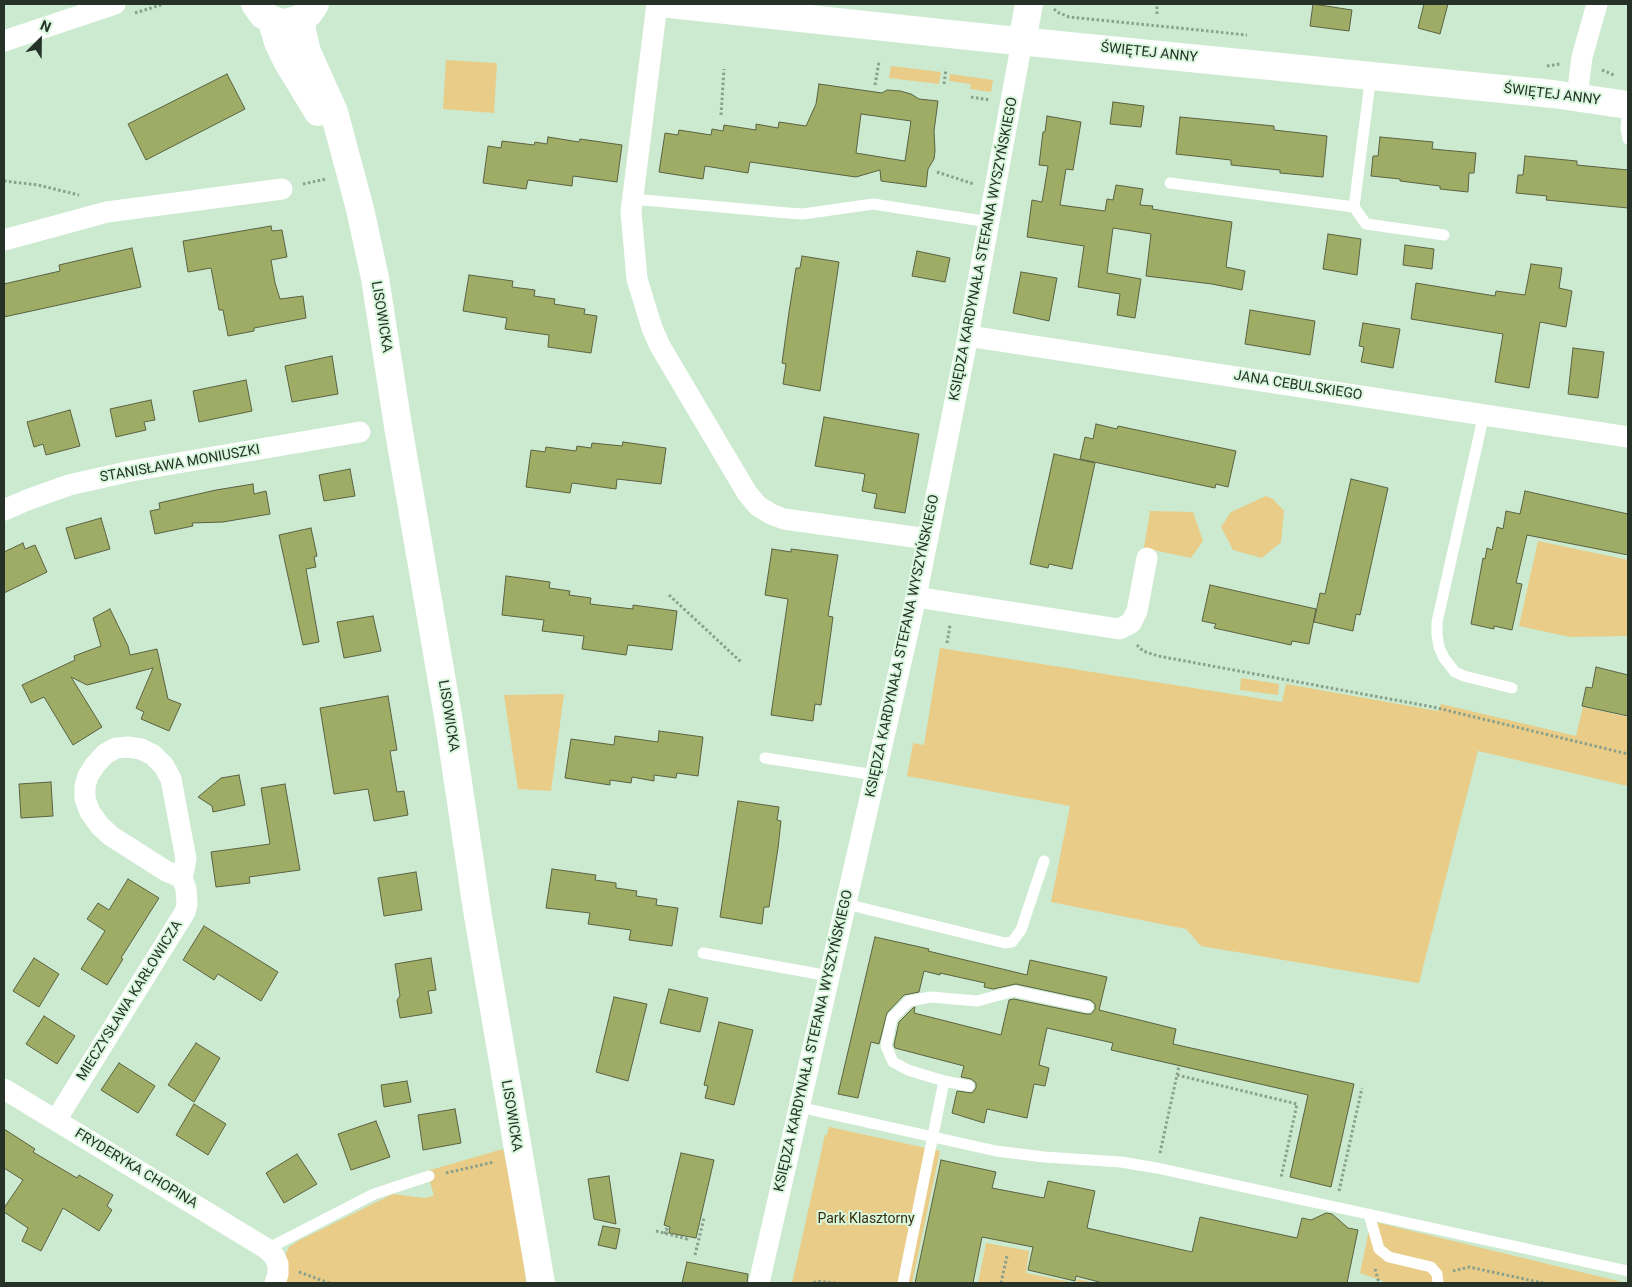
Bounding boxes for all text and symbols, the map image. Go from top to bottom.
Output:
north arrow [15,15,65,65]
text: N [38,17,54,35]
street label: ŚWIĘTEJ ANNY [1100,40,1198,66]
street label: ŚWIĘTEJ ANNY [1503,81,1601,109]
street label: KSIĘDZA KARDYNAŁA STEFANA WYSZYŃSKIEGO [946,96,1022,402]
street label: LISOWICKA [367,280,395,354]
street label: JANA CEBULSKIEGO [1233,368,1363,404]
street label: STANISŁAWA MONIUSZKI [99,442,261,486]
street label: KSIĘDZA KARDYNAŁA STEFANA WYSZYŃSKIEGO [863,493,943,799]
street label: LISOWICKA [434,679,462,753]
street label: KSIĘDZA KARDYNAŁA STEFANA WYSZYŃSKIEGO [771,889,857,1193]
street label: MIECZYSŁAWA KARŁOWICZA [74,918,186,1084]
street label: LISOWICKA [497,1079,525,1153]
street label: FRYDERYKA CHOPINA [72,1126,200,1212]
park label: Park Klasztorny [817,1211,915,1227]

